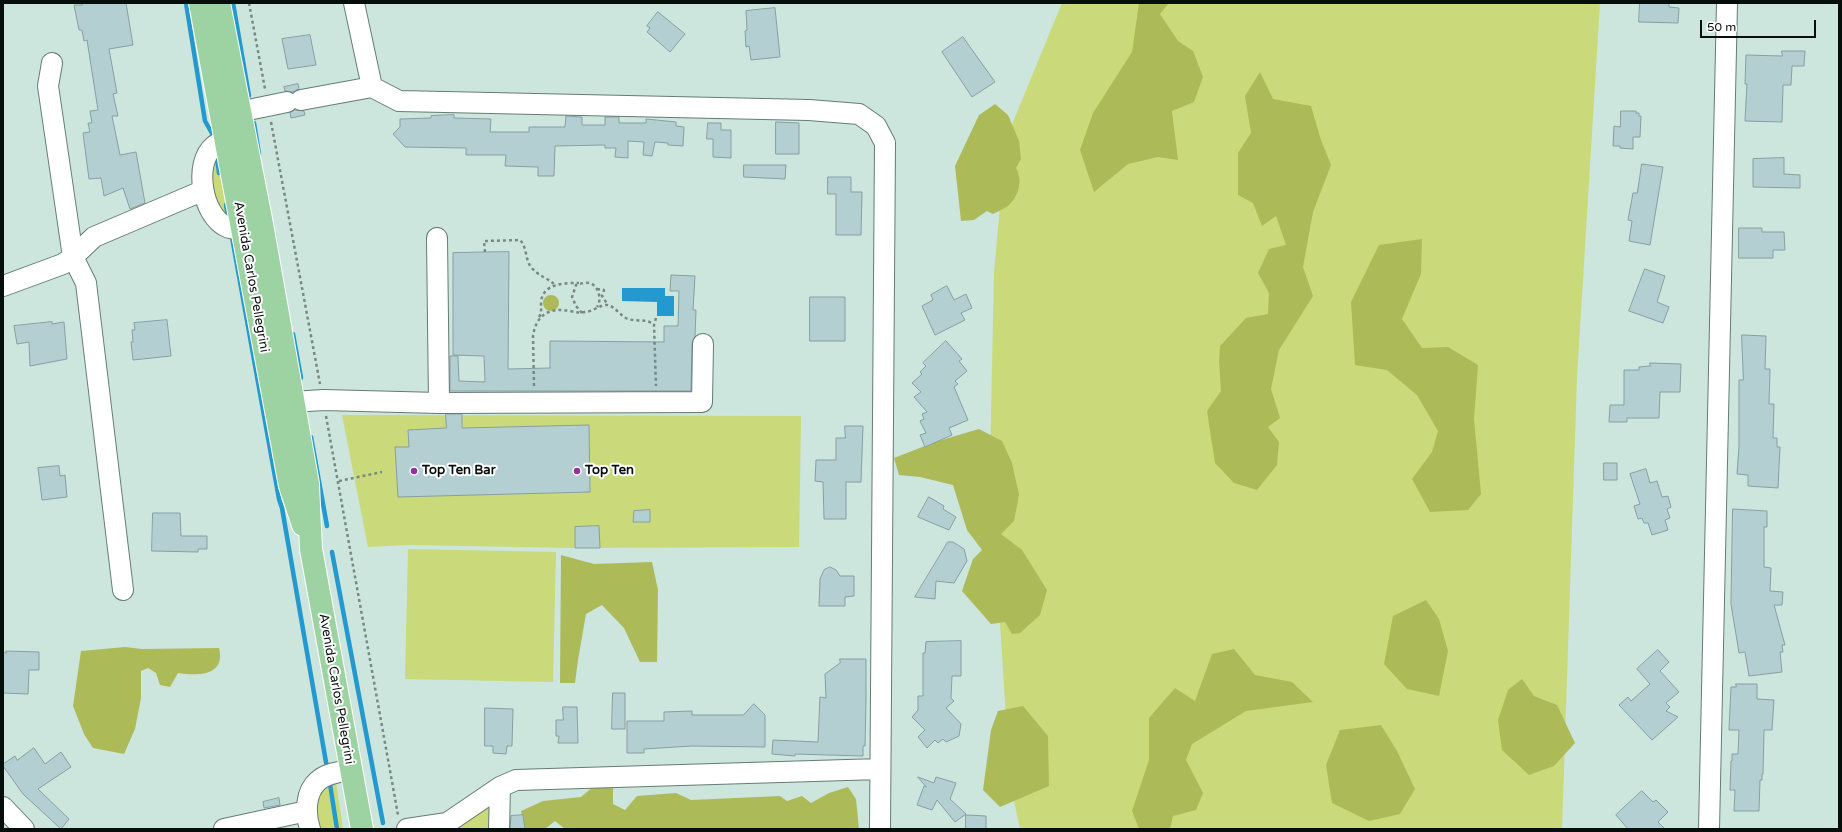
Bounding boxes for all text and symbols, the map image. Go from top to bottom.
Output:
scale bar [1702,12,1818,38]
text: 50 m [1707,20,1736,34]
street label: Avenida Carlos Pellegrini [230,200,272,354]
place label: Top Ten Bar [422,463,496,479]
place label: Top Ten [585,463,634,479]
marker: Top Ten Bar [409,466,419,476]
marker: Top Ten [572,466,582,476]
street label: Avenida Carlos Pellegrini [315,612,357,766]

